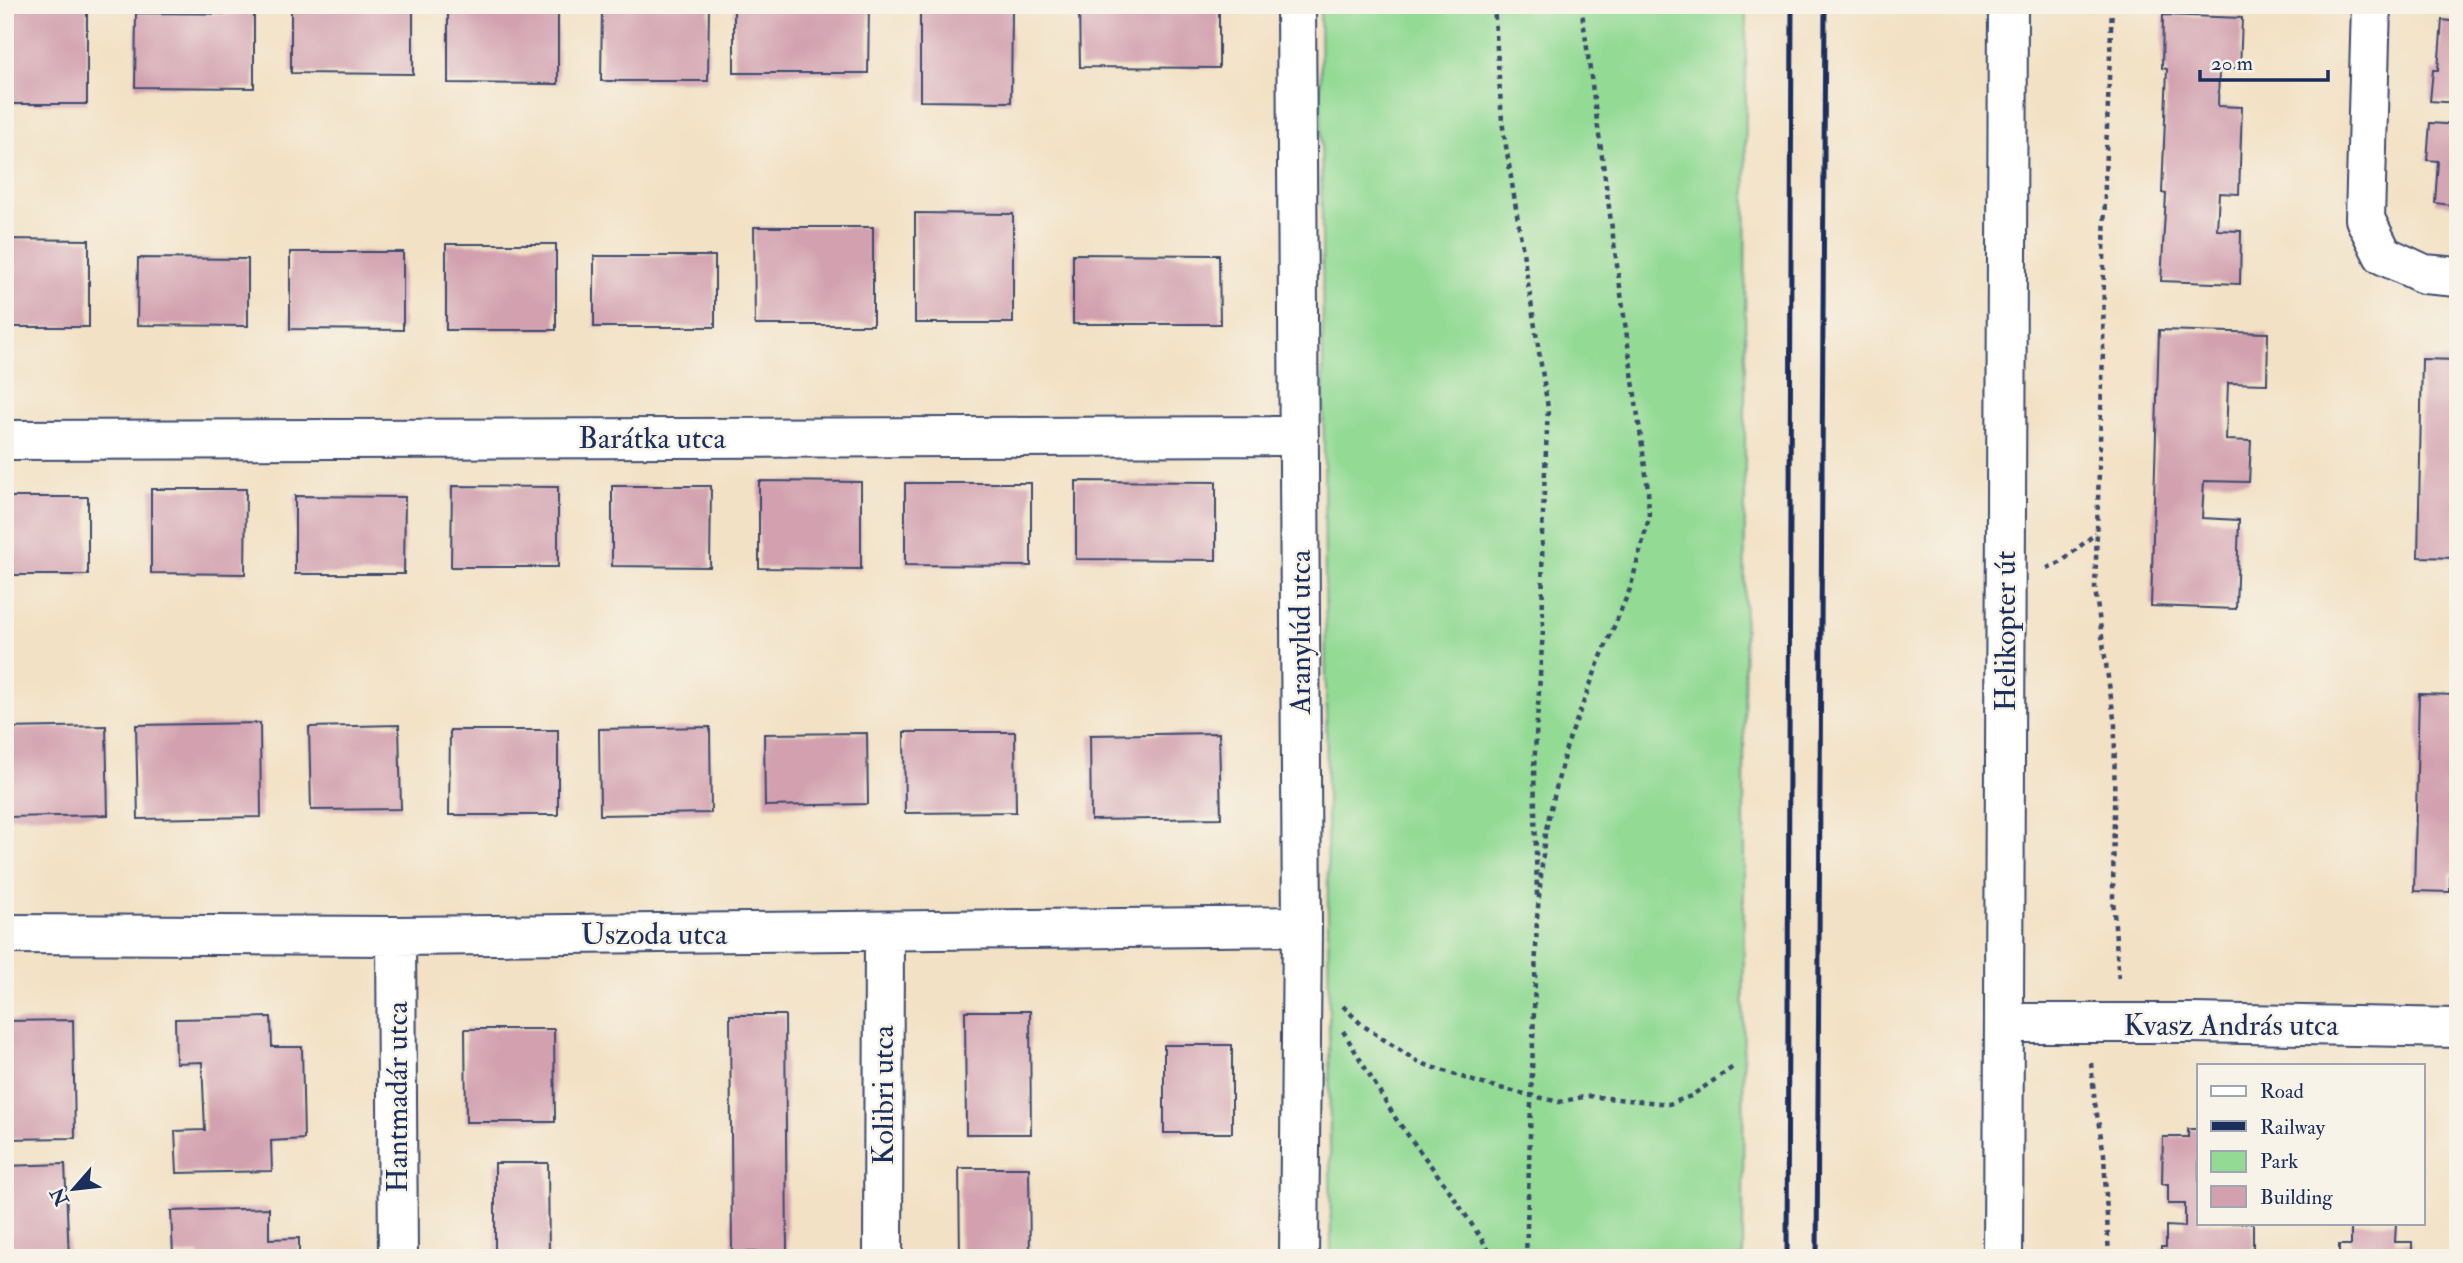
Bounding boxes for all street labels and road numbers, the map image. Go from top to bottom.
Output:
street label: Barátka utca [578,420,726,457]
street label: Aranylúd utca [1282,549,1319,715]
street label: Helikopter út [1987,550,2024,711]
street label: Uszoda utca [581,916,728,953]
street label: Hantmadár utca [379,1001,416,1193]
street label: Kvasz András utca [2124,1007,2339,1044]
street label: Kolibri utca [865,1024,902,1165]

